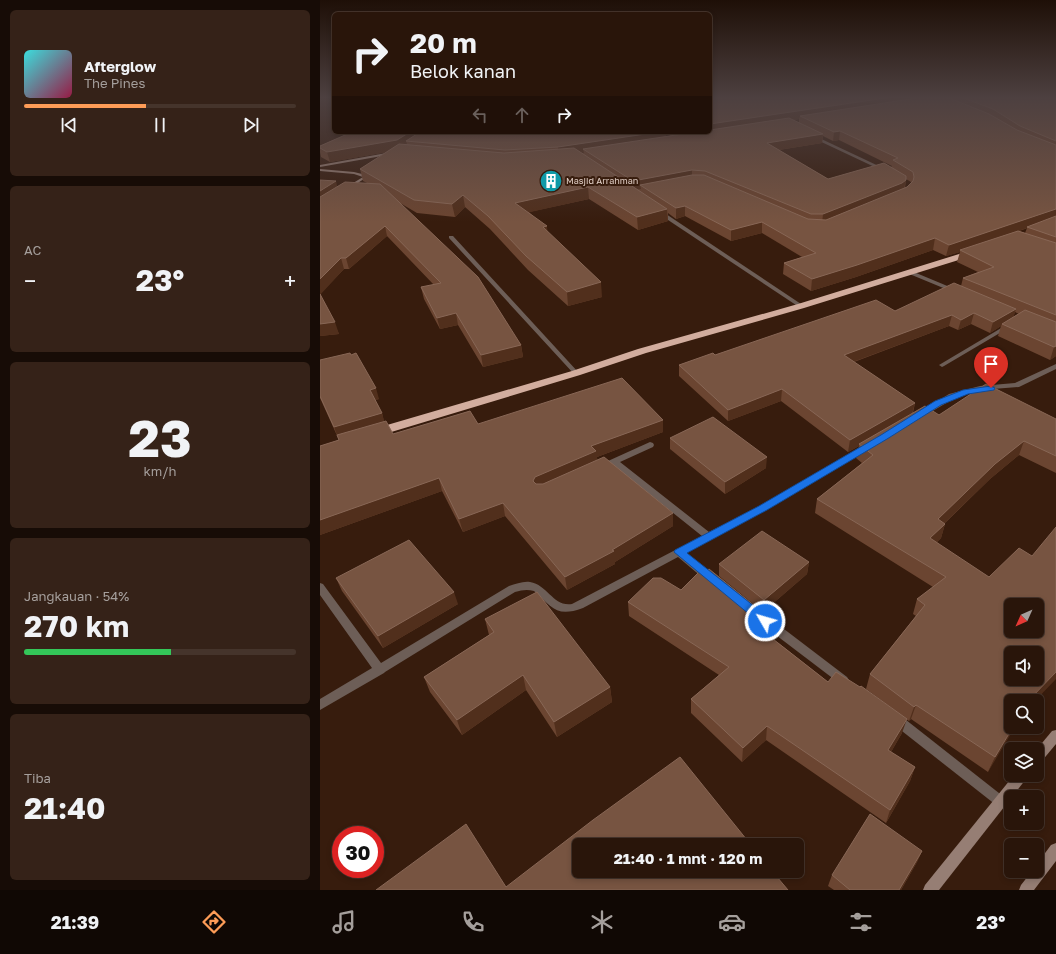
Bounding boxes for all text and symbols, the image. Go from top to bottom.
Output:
text: 20 m [410,26,477,59]
icon: right [344,28,396,80]
text: Afterglow [84,57,156,75]
text: Belok kanan [410,60,516,82]
text: The Pines [84,75,145,91]
icon: left [469,104,491,126]
icon: ahead [511,104,533,126]
icon: right [553,104,575,126]
icon: previous [58,114,80,136]
icon: pause [149,114,171,136]
icon: next [240,114,262,136]
building icon: Masjid Arrahman [538,168,564,194]
place label: Masjid Arrahman [566,175,638,186]
text: AC [24,242,41,258]
text: 23° [136,262,184,298]
text: − [24,267,36,294]
text: + [284,267,296,294]
pin [974,347,1008,388]
icon: arrive [980,353,1002,375]
text: 23 [128,406,192,468]
text: km/h [143,463,177,479]
text: Jangkauan · 54% [24,588,129,604]
north arrow [1004,598,1044,638]
map controls [1004,598,1044,878]
position arrow [744,600,786,642]
text: 270 km [24,608,129,644]
button: sound [1004,646,1044,686]
button: search [1004,694,1044,734]
button: layers [1004,742,1044,782]
text: Tiba [24,770,51,786]
text: 21:40 [24,790,106,826]
button: + [1004,790,1044,830]
speed limit sign: 30 [332,826,384,878]
button: − [1004,838,1044,878]
text: 21:40 · 1 mnt · 120 m [614,849,762,867]
icon: directions [200,908,228,936]
icon: music [330,908,358,936]
icon: phone [459,908,487,936]
icon: climate [588,908,616,936]
icon: car [718,908,746,936]
icon: filters [847,908,875,936]
text: 21:39 [51,911,99,933]
text: 23° [976,911,1005,933]

